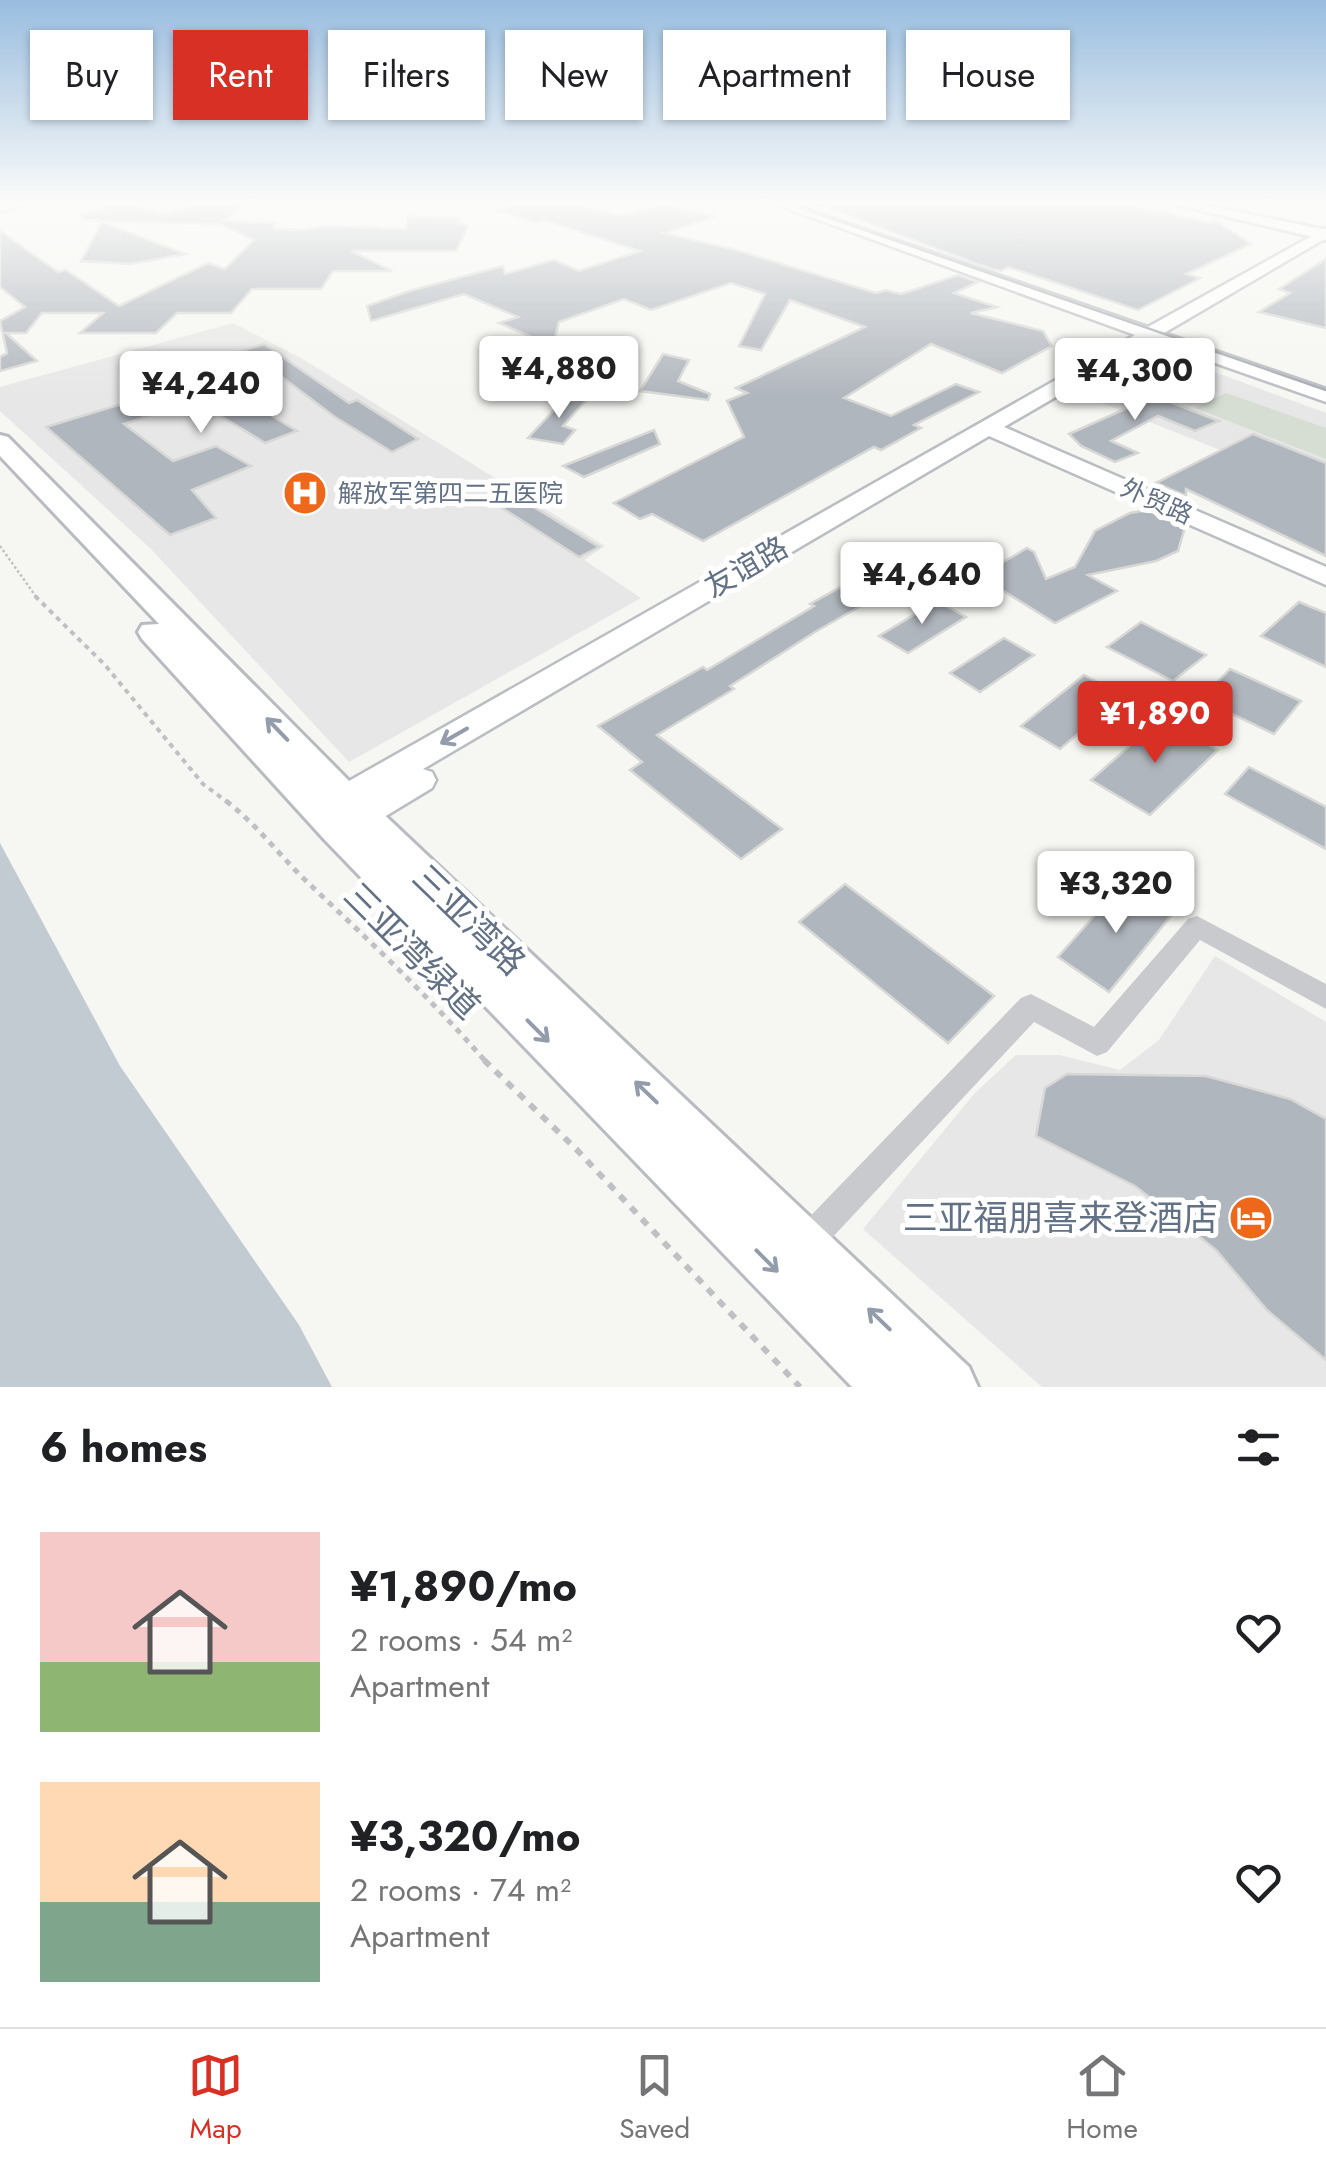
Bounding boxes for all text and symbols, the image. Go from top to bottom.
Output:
chip: Buy [30,30,153,120]
chip: Rent [173,30,308,120]
chip: Filters [328,30,485,120]
chip: New [505,30,643,120]
chip: Apartment [663,30,886,120]
chip: House [906,30,1070,120]
pin: ¥4,880 [478,336,640,421]
pin: ¥4,300 [1054,338,1216,423]
text: ¥4,880 [501,345,617,391]
text: ¥4,300 [1077,347,1193,393]
pin: ¥4,240 [120,351,282,436]
text: ¥4,240 [142,360,260,406]
street label: 外贸路 [1115,469,1199,533]
hospital icon: 解放军第四二五医院 [282,470,328,516]
place label: 解放军第四二五医院 [338,475,563,511]
street label: 友谊路 [696,526,796,608]
pin: ¥4,640 [841,542,1003,627]
text: ¥4,640 [862,551,982,597]
pin: ¥1,890 [1074,681,1236,766]
text: ¥1,890 [1100,690,1210,736]
one-way arrow [266,717,290,742]
one-way arrow [440,727,469,747]
pin: ¥3,320 [1035,851,1197,936]
street label: 三亚湾路 [401,853,537,987]
text: ¥3,320 [1059,860,1173,906]
street label: 三亚湾绿道 [332,871,492,1031]
one-way arrow [526,1019,550,1043]
one-way arrow [635,1080,659,1104]
place label: 三亚福朋喜来登酒店 [903,1193,1218,1243]
hotel icon: 三亚福朋喜来登酒店 [1228,1195,1274,1241]
one-way arrow [755,1249,779,1273]
one-way arrow [868,1307,892,1331]
text: 6 homes [40,1417,207,1478]
icon: filters [1231,1420,1286,1475]
text: ¥1,890/mo [350,1556,577,1617]
icon: home [120,1572,240,1692]
icon: heart [1231,1605,1286,1660]
text: 2 rooms · 54 m² [350,1617,572,1663]
text: Apartment [350,1663,489,1709]
text: ¥3,320/mo [350,1806,580,1867]
icon: home [120,1822,240,1942]
icon: heart [1231,1855,1286,1910]
text: 2 rooms · 74 m² [350,1867,571,1913]
text: Apartment [350,1913,489,1959]
tab: Map [188,2048,243,2149]
tab: Saved [619,2048,690,2149]
tab: Home [1066,2048,1138,2149]

